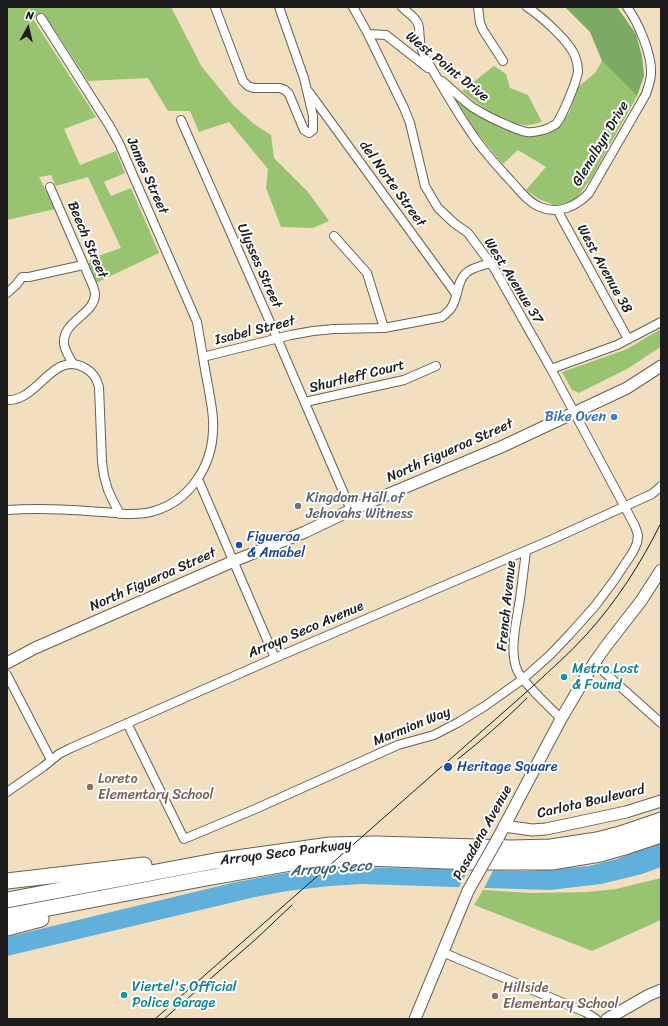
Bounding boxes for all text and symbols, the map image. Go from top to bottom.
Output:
text: N [25,6,35,26]
north arrow [8,8,48,48]
street label: West Point Drive [402,28,492,106]
street label: Glenalbyn Drive [569,98,633,190]
street label: James Street [123,135,171,217]
street label: del Norte Street [355,138,429,230]
street label: Beech Street [63,199,111,281]
street label: Ulysses Street [233,221,285,311]
street label: West Avenue 38 [573,222,635,316]
street label: West Avenue 37 [480,235,546,327]
street label: Isabel Street [213,313,297,349]
street label: Shurtleff Court [308,357,406,397]
place label: Bike Oven [545,409,606,425]
marker: Bike Oven [609,412,619,422]
street label: North Figueroa Street [384,416,516,486]
place label: Kingdom Hall of Jehovahs Witness [306,490,413,522]
marker: Kingdom Hall of Jehovahs Witness [293,501,303,511]
place label: Figueroa & Amabel [247,529,305,562]
marker: Figueroa & Amabel [234,540,244,550]
street label: North Figueroa Street [87,545,219,615]
street label: French Avenue [494,560,520,652]
street label: Arroyo Seco Avenue [246,598,366,662]
place label: Metro Lost & Found [572,661,639,694]
marker: Metro Lost & Found [559,672,569,682]
street label: Marmion Way [371,704,453,750]
place label: Heritage Square [457,759,557,775]
marker: Heritage Square [442,761,454,773]
place label: Loreto Elementary School [98,771,214,804]
street label: Carlota Boulevard [536,781,646,823]
marker: Loreto Elementary School [85,782,95,792]
street label: Pasadena Avenue [450,783,516,883]
street label: Arroyo Seco Parkway [219,837,353,869]
water label: Arroyo Seco [290,857,372,881]
place label: Viertel's Official Police Garage [132,979,237,1012]
place label: Hillside Elementary School [503,980,619,1012]
marker: Viertel's Official Police Garage [119,990,129,1000]
marker: Hillside Elementary School [490,991,500,1001]

